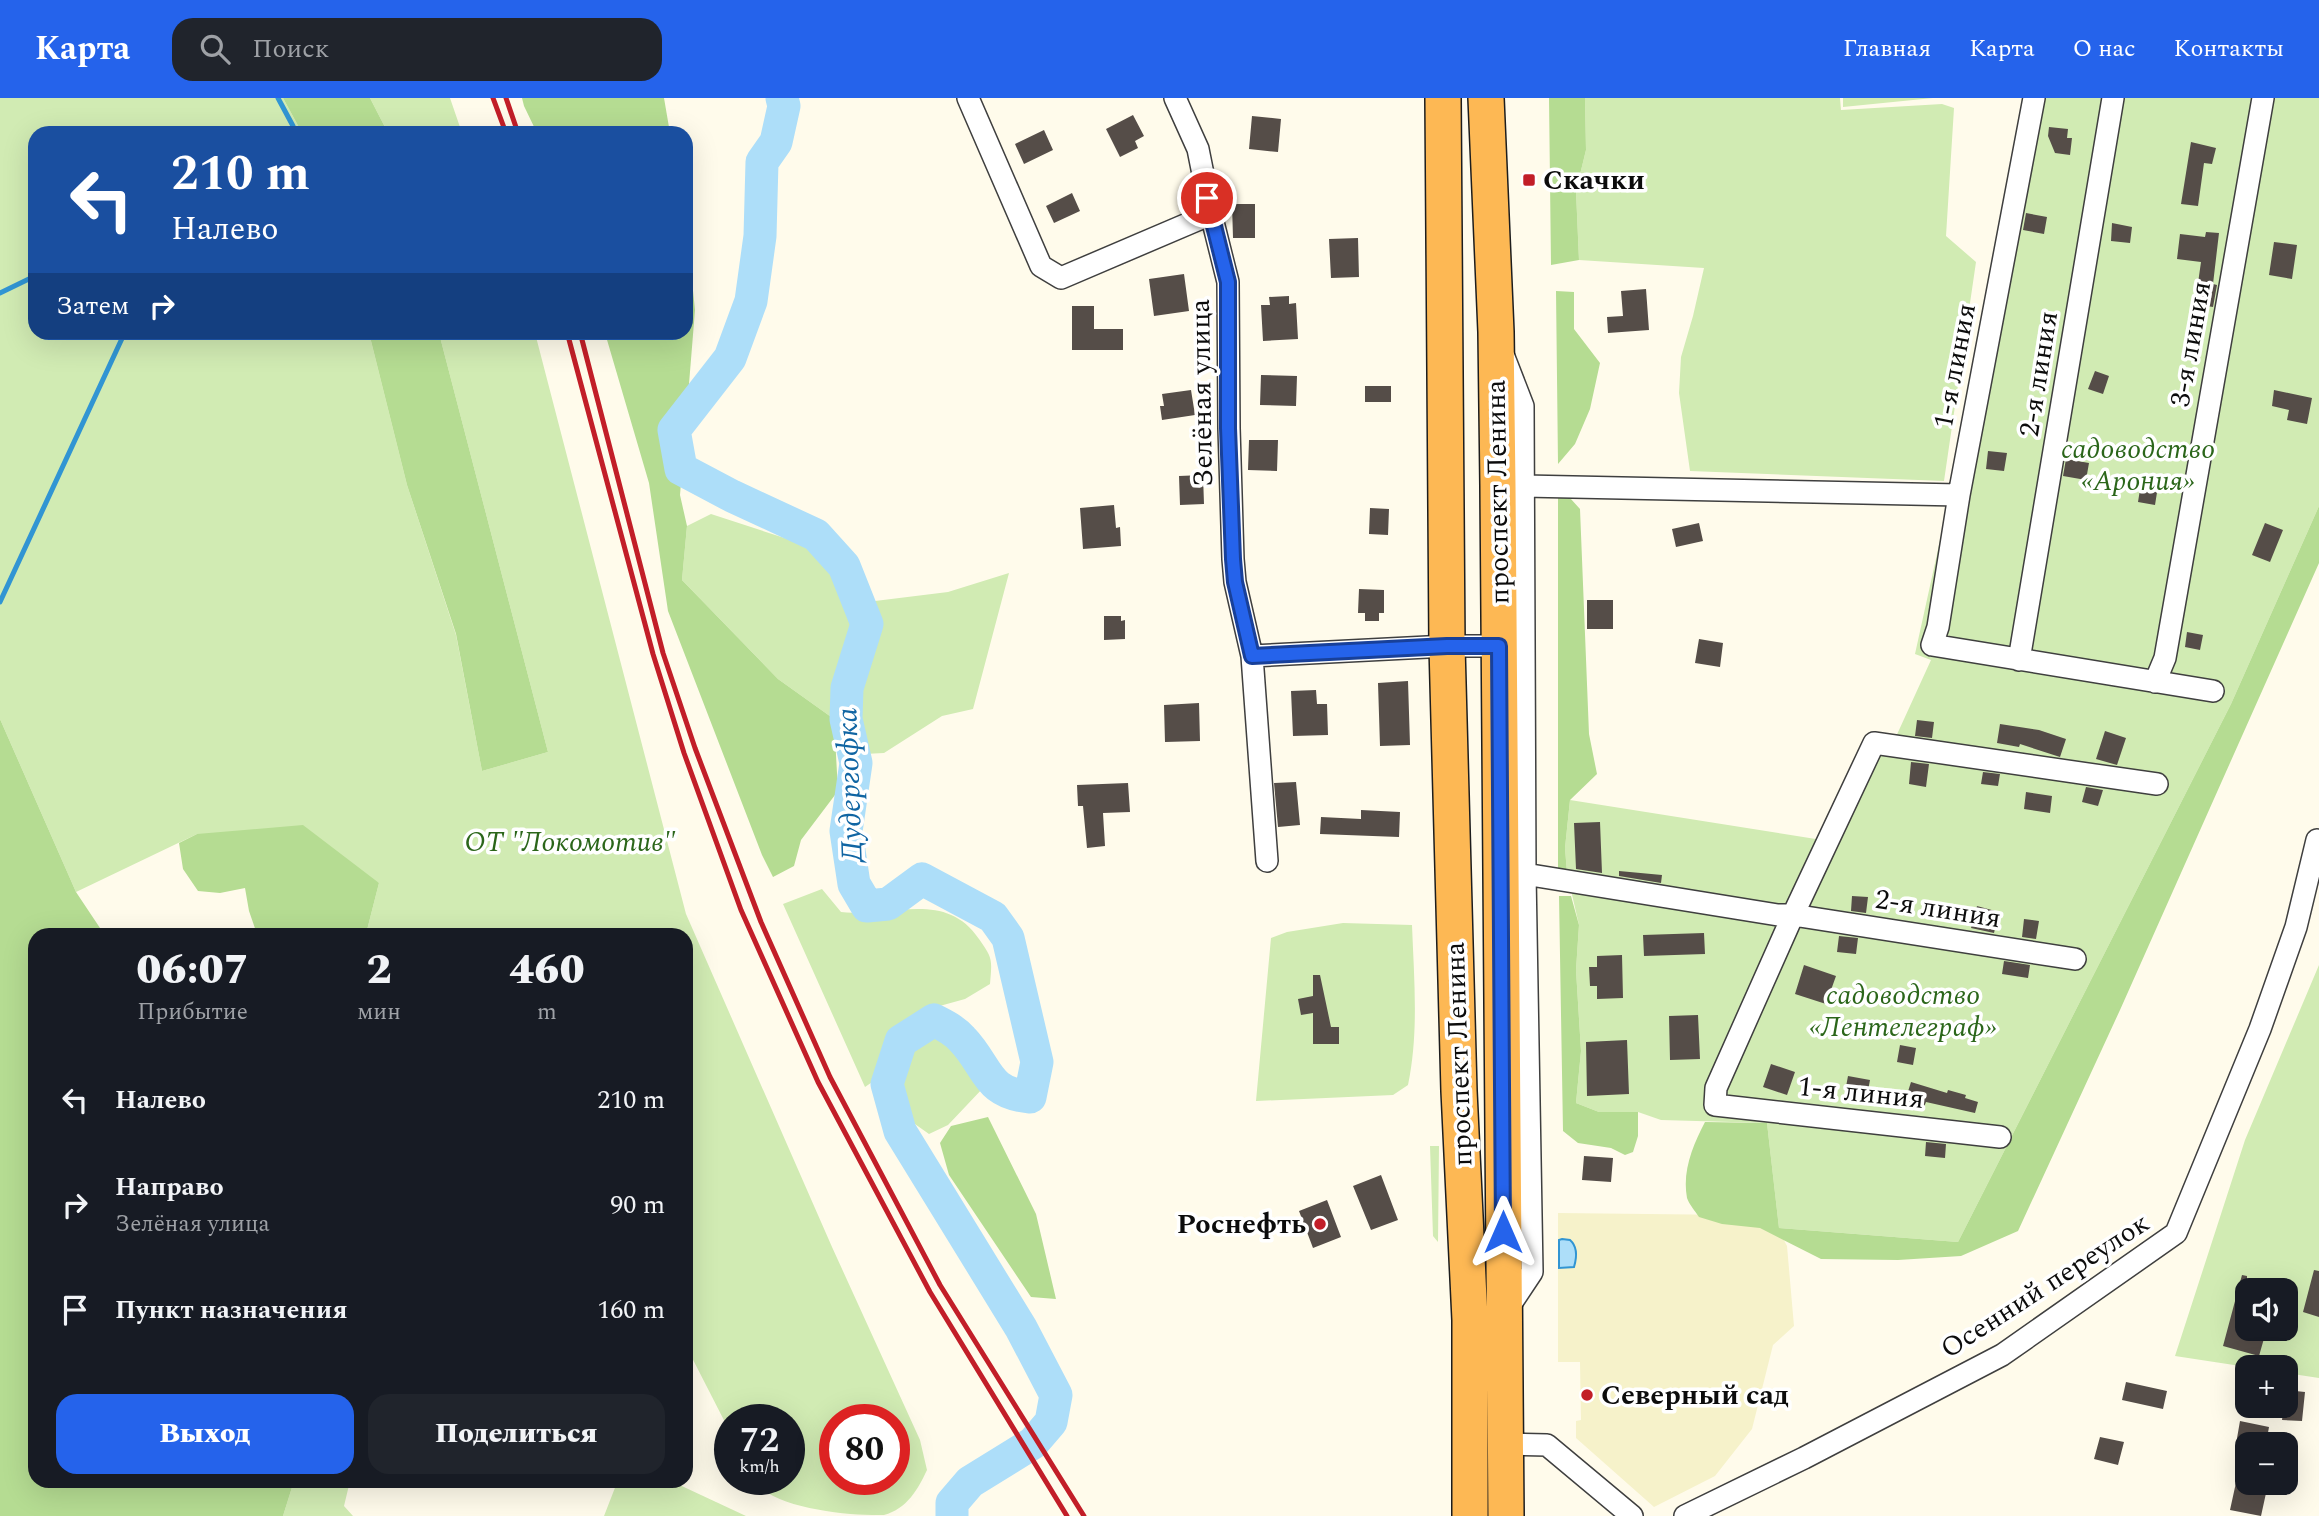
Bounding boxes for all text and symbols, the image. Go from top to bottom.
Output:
search box [172,18,662,81]
text: Карта [35,24,130,74]
text: Поиск [252,29,329,69]
icon: search [196,30,234,68]
text: Главная [1843,31,1931,67]
text: Карта [1969,31,2035,67]
text: О нас [2073,31,2136,67]
text: Контакты [2174,31,2284,67]
text: 210 m [171,137,310,212]
icon: left [56,154,147,245]
place label: Скачки [1543,159,1645,202]
pin [1177,168,1237,228]
marker: Скачки [1521,172,1537,188]
icon: arrive [1188,179,1226,217]
text: Налево [171,205,279,254]
street label: 3-я линия [2159,278,2223,410]
text: Затем [56,286,129,326]
icon: right [143,287,181,325]
street label: Зелёная улица [1179,298,1225,488]
street label: 1-я линия [1922,300,1988,432]
street label: 2-я линия [2008,308,2070,440]
street label: проспект Ленина [1475,379,1521,605]
park label: садоводство «Арония» [2061,428,2215,503]
water label: Дудергофка [824,707,876,865]
park label: ОТ "Локомотив" [465,821,676,864]
street label: 2-я линия [1872,878,2004,940]
text: 06:07 [136,939,249,1002]
text: 2 [366,939,392,1002]
text: 460 [509,939,585,1002]
street label: проспект Ленина [1434,941,1484,1167]
park label: садоводство «Лентелеграф» [1809,974,1997,1049]
text: Прибытие [137,995,248,1030]
text: мин [357,995,401,1030]
text: m [537,995,557,1030]
street label: 1-я линия [1796,1065,1926,1121]
text: Налево [115,1080,206,1120]
text: 210 m [597,1080,665,1120]
icon: left [56,1081,94,1119]
text: Направо [115,1167,224,1207]
text: 90 m [610,1185,665,1225]
icon: right [56,1186,94,1224]
position arrow [1466,1195,1540,1269]
street label: Осенний переулок [1932,1202,2158,1370]
place label: Роснефть [1177,1203,1306,1246]
text: Зелёная улица [115,1207,270,1242]
marker: Роснефть [1312,1216,1328,1232]
map controls [2235,1278,2298,1495]
button: sound [2235,1278,2298,1341]
text: Пункт назначения [115,1290,348,1330]
text: 160 m [597,1290,665,1330]
icon: arrive [56,1291,94,1329]
button: + [2235,1355,2298,1418]
place label: Северный сад [1601,1374,1789,1417]
marker: Северный сад [1579,1387,1595,1403]
button: Выход [56,1394,354,1474]
button: Поделиться [368,1394,665,1474]
speed limit sign: 80 [819,1404,910,1495]
text: 72 [740,1414,779,1467]
button: − [2235,1432,2298,1495]
text: km/h [739,1453,780,1480]

